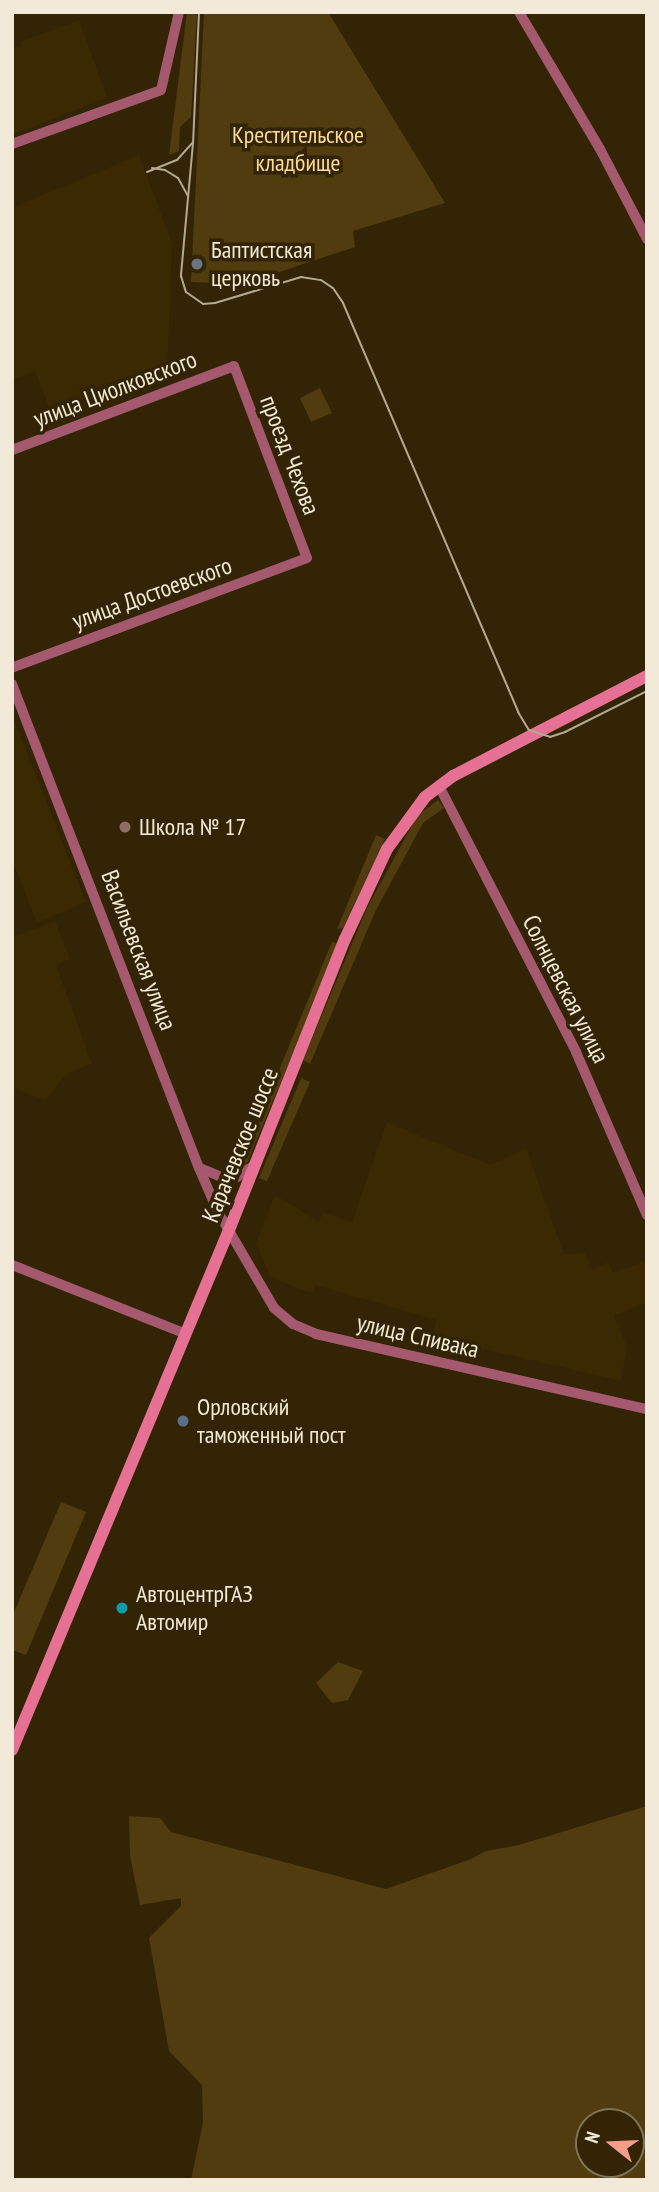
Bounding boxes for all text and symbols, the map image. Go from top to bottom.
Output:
park label: Крестительское кладбище [232,121,364,177]
place label: Баптистская церковь [211,236,312,292]
marker: Баптистская церковь [189,256,205,272]
street label: улица Циолковского [29,345,201,433]
street label: проезд Чехова [254,391,326,519]
street label: улица Достоевского [68,551,236,635]
place label: Школа № 17 [139,813,246,841]
marker: Школа № 17 [117,819,133,835]
street label: Васильевская улица [95,866,183,1034]
street label: Солнцевская улица [516,910,616,1068]
street label: Карачевское шоссе [196,1063,284,1227]
street label: улица Спивака [354,1308,482,1364]
place label: Орловский таможенный пост [197,1393,346,1449]
marker: Орловский таможенный пост [175,1413,191,1429]
place label: АвтоцентрГАЗ Автомир [136,1580,253,1636]
marker: АвтоцентрГАЗ Автомир [114,1600,130,1616]
north arrow [575,2108,645,2178]
text: N [579,2129,605,2146]

